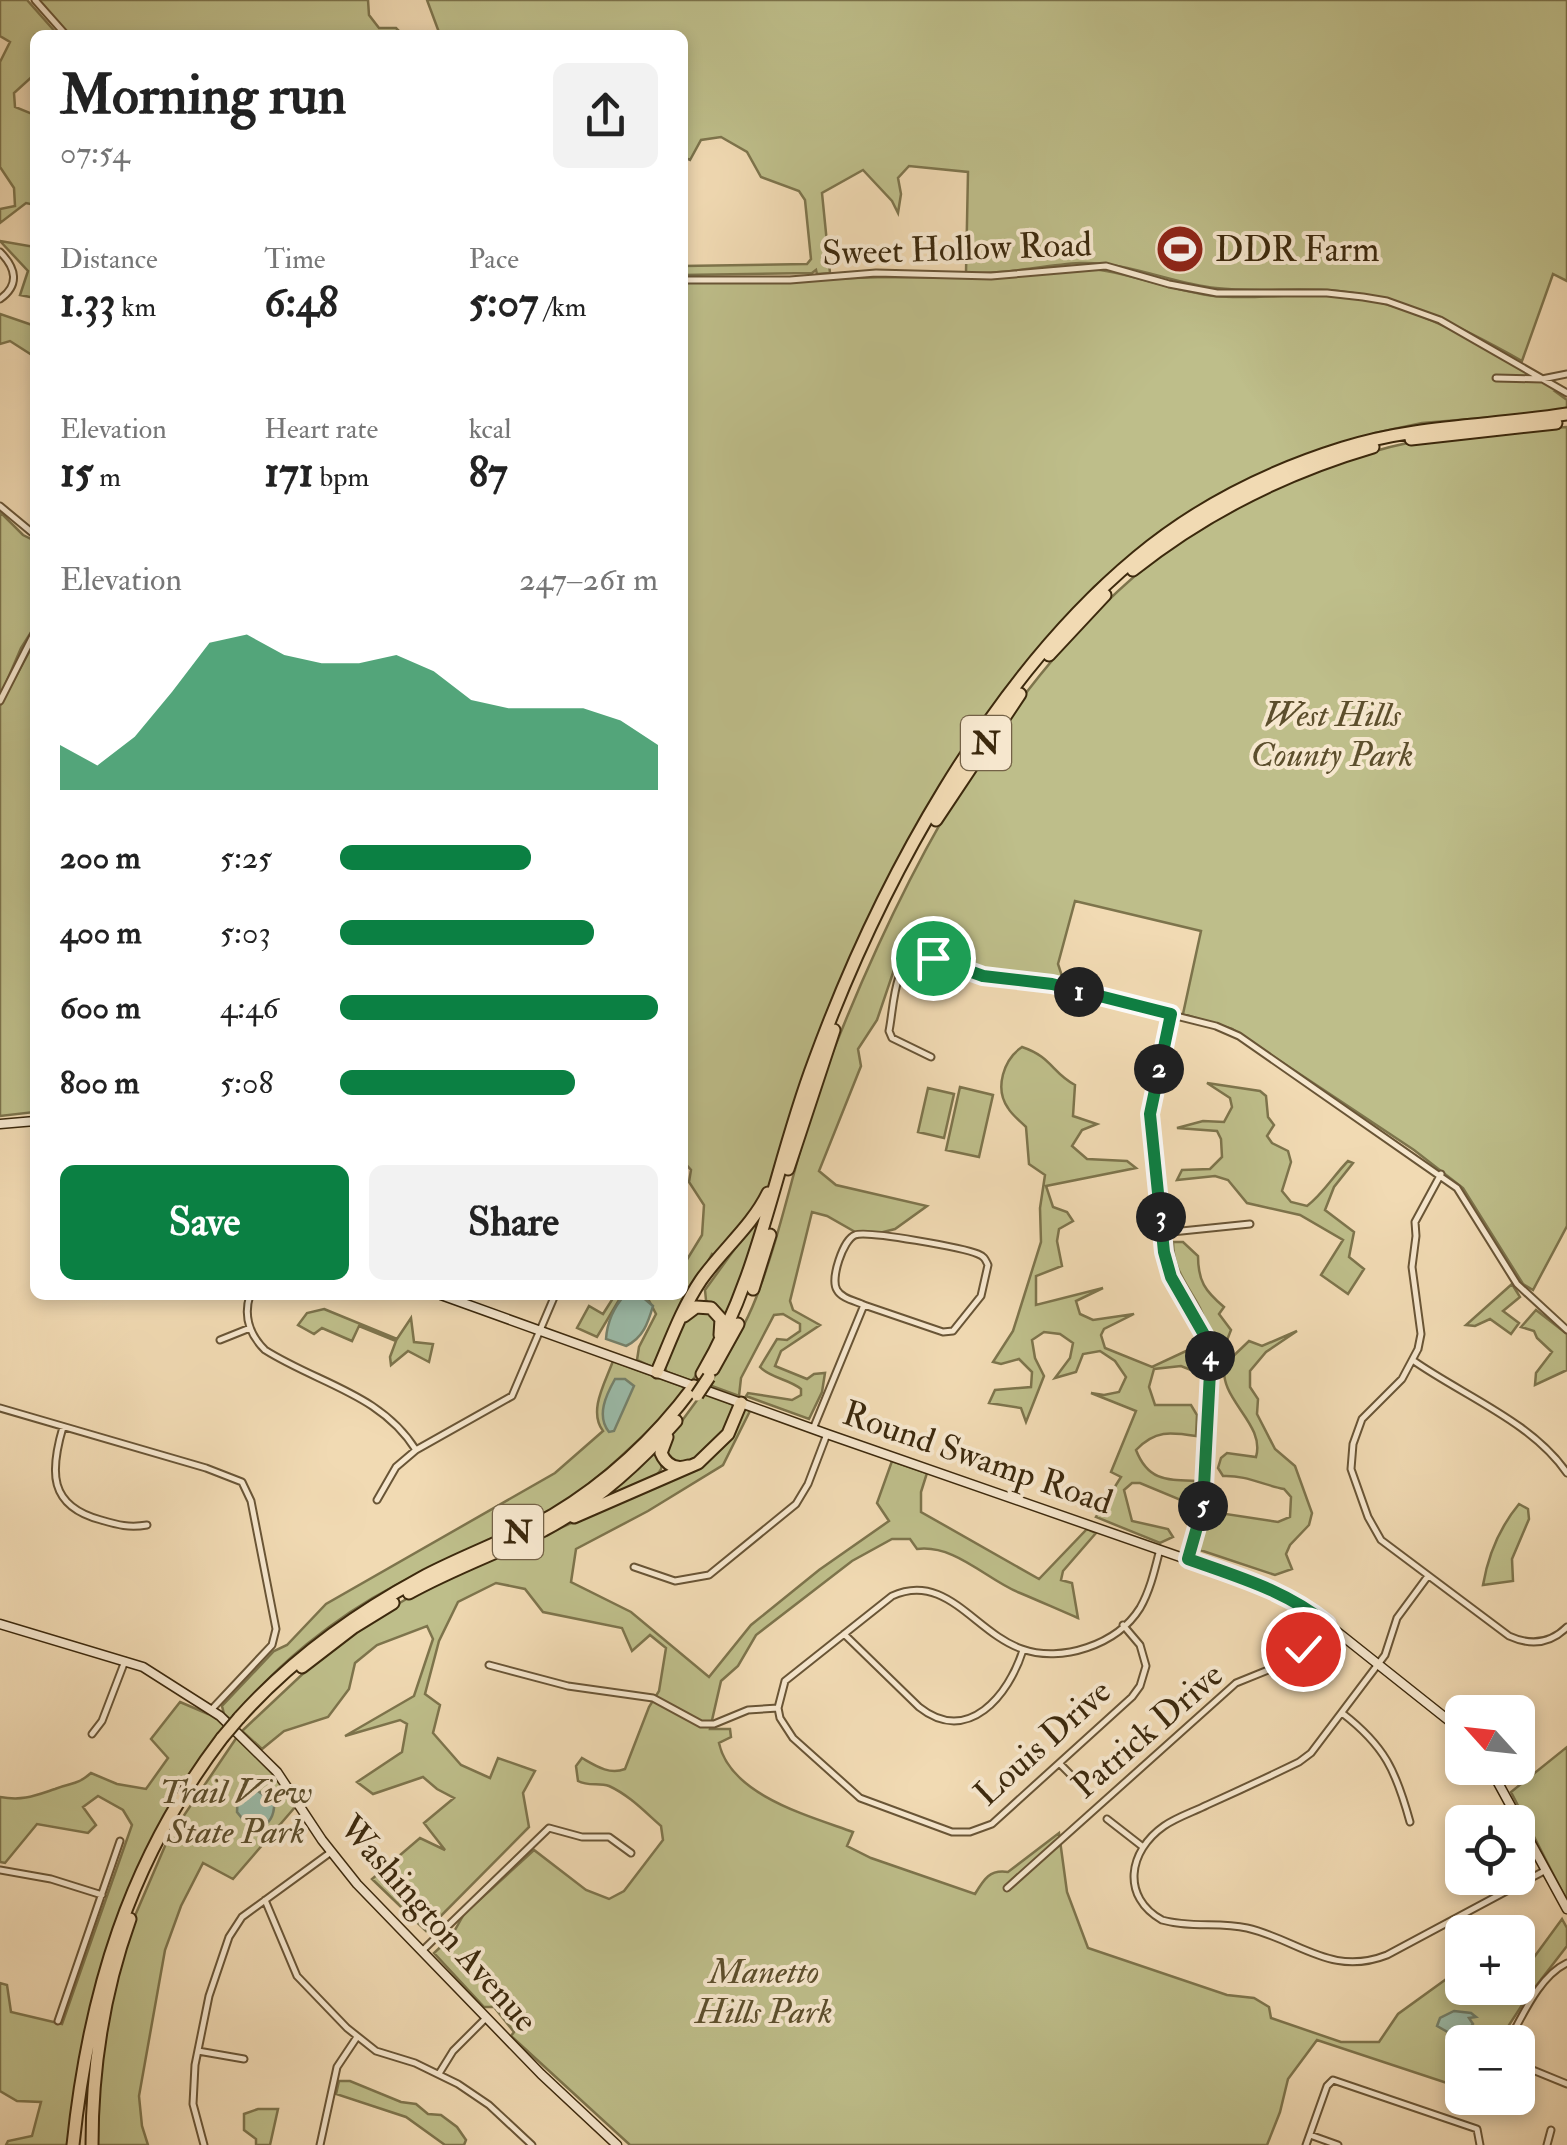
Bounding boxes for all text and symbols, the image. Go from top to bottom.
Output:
text: Morning run [60,61,346,130]
button: share [553,63,658,168]
text: 07:54 [60,133,130,173]
street label: Sweet Hollow Road [821,222,1093,276]
sports icon: DDR Farm [1154,223,1206,275]
place label: DDR Farm [1215,228,1379,272]
text: Distance [60,242,158,277]
text: Time [264,242,326,277]
text: Pace [469,242,519,277]
text: 1.33 [60,277,115,329]
text: 6:48 [264,277,338,329]
text: 5:07 [469,277,538,329]
text: km [115,290,156,325]
text: /km [538,290,587,325]
text: Elevation [60,412,167,447]
text: Heart rate [264,412,378,447]
text: kcal [469,412,512,447]
text: 15 [60,447,93,499]
text: 171 [264,447,314,499]
text: 87 [469,447,508,499]
text: m [93,460,121,495]
text: bpm [314,460,369,495]
text: Elevation [60,560,182,600]
text: 247–261 m [519,560,658,600]
park label: West Hills County Park [1250,693,1414,777]
road number: N [961,716,1011,770]
text: 200 m [60,838,141,878]
text: 5:25 [220,838,272,878]
text: 400 m [60,913,142,953]
text: 5:03 [220,913,271,953]
pin [891,916,976,1001]
icon: arrive [906,931,961,986]
pin: 1 [1054,967,1104,1017]
text: 1 [1074,974,1084,1009]
text: 600 m [60,988,141,1028]
text: 4:46 [220,988,279,1028]
pin: 2 [1134,1044,1184,1094]
text: 2 [1152,1051,1166,1086]
text: 800 m [60,1063,139,1103]
text: 5:08 [220,1063,273,1103]
button: Save [60,1165,349,1280]
button: Share [369,1165,658,1280]
pin: 3 [1136,1192,1186,1242]
text: 3 [1156,1199,1166,1234]
pin: 4 [1185,1331,1235,1381]
text: 4 [1202,1338,1218,1373]
street label: Round Swamp Road [837,1391,1118,1525]
pin: 5 [1178,1481,1228,1531]
text: 5 [1197,1488,1209,1523]
road number: N [493,1505,543,1559]
pin [1261,1607,1346,1692]
icon: check [1276,1622,1331,1677]
street label: Patrick Drive [1063,1653,1232,1808]
street label: Louis Drive [965,1670,1120,1816]
north arrow [1445,1695,1535,1785]
map controls [1445,1695,1535,2115]
park label: Trail View State Park [159,1770,313,1854]
street label: Washington Avenue [329,1805,547,2041]
button: locate [1445,1805,1535,1895]
button: + [1445,1915,1535,2005]
park label: Manetto Hills Park [693,1950,833,2034]
button: − [1445,2025,1535,2115]

